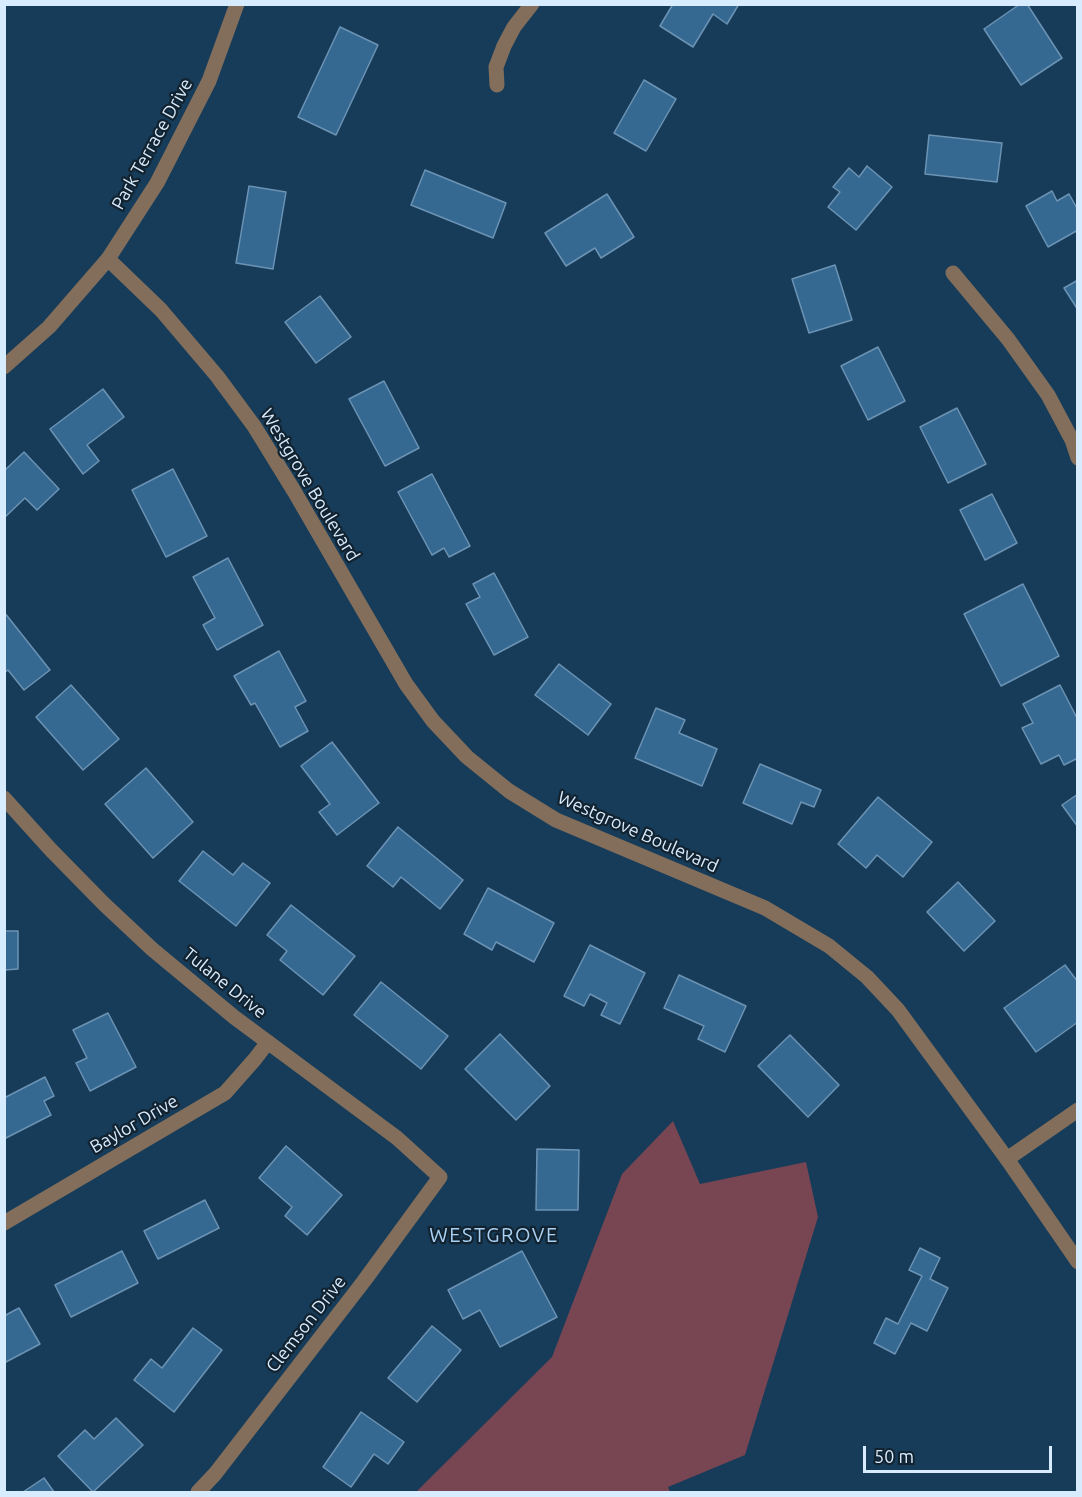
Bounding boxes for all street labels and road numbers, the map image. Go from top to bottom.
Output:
street label: Park Terrace Drive [107,75,197,213]
street label: Westgrove Boulevard [256,405,364,565]
street label: Westgrove Boulevard [554,787,722,877]
street label: Tulane Drive [179,943,271,1023]
street label: Baylor Drive [86,1090,182,1158]
street label: Clemson Drive [262,1271,350,1377]

